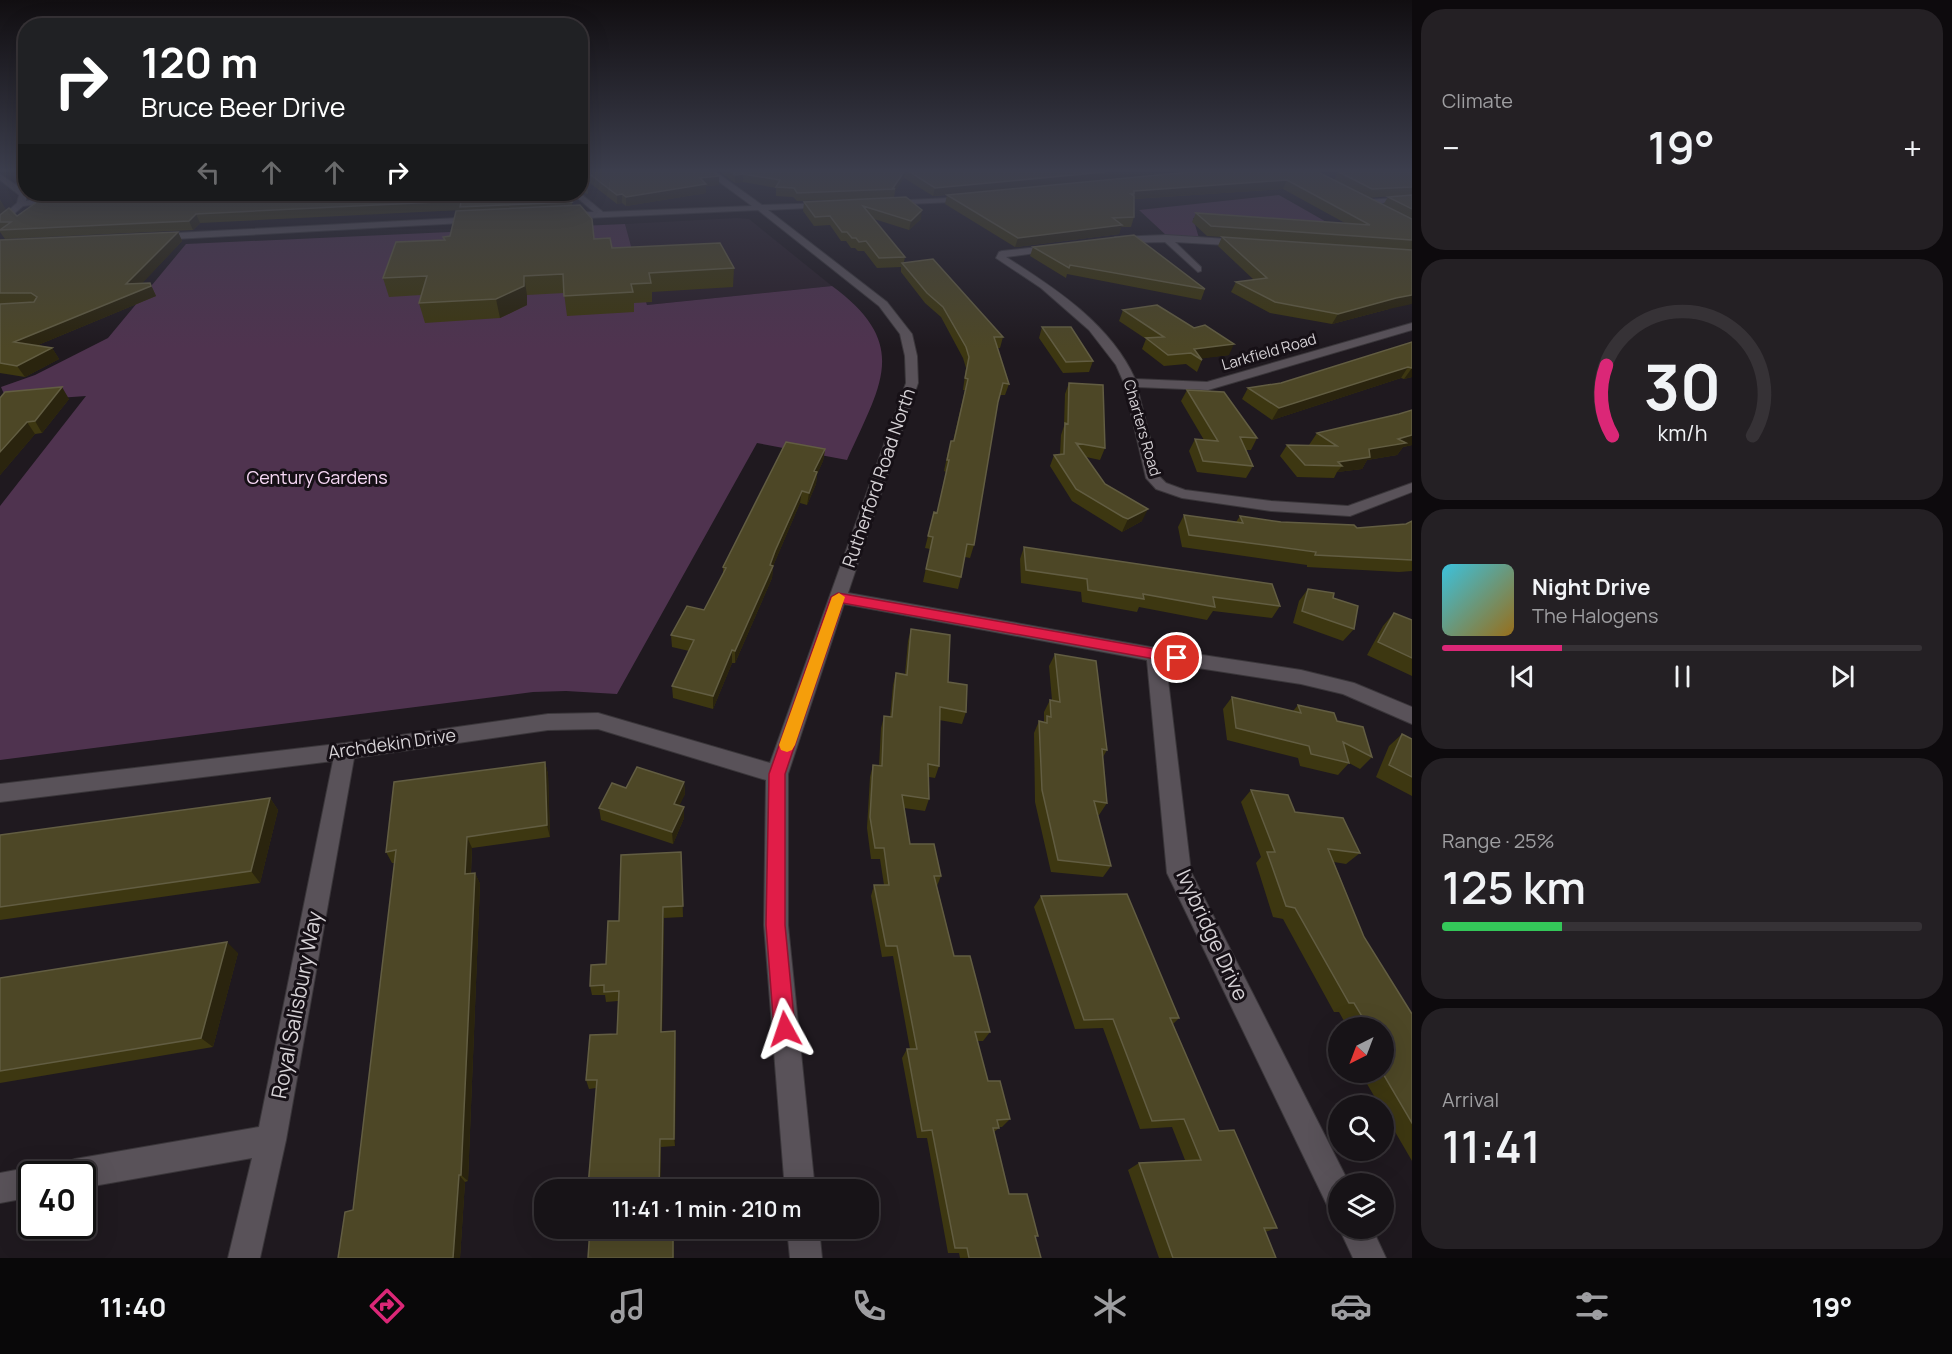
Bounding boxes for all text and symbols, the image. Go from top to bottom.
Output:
text: 120 m [141,33,258,91]
icon: right [42,42,120,120]
text: Climate [1442,87,1513,114]
text: Bruce Beer Drive [141,88,345,125]
text: 19° [1648,116,1715,178]
text: − [1442,125,1460,170]
text: + [1903,125,1922,170]
icon: left [192,156,225,189]
icon: ahead [255,156,288,189]
icon: ahead [318,156,351,189]
icon: right [381,156,414,189]
street label: Larkfield Road [1219,328,1319,375]
text: 30 [1643,343,1721,429]
street label: Charters Road [1119,377,1166,479]
street label: Rutherford Road North [836,385,920,570]
text: km/h [1657,419,1707,448]
park label: Century Gardens [246,465,388,489]
text: Night Drive [1532,572,1651,602]
text: The Halogens [1532,602,1658,629]
pin [1151,632,1202,683]
icon: arrive [1160,641,1193,674]
icon: previous [1506,660,1539,693]
icon: pause [1666,660,1699,693]
icon: next [1826,660,1859,693]
street label: Archdekin Drive [326,722,457,764]
text: Range · 25% [1442,827,1555,854]
text: 125 km [1442,856,1586,918]
street label: Ivybridge Drive [1170,864,1256,1005]
street label: Royal Salisbury Way [264,909,328,1101]
position arrow [753,997,817,1061]
north arrow [1328,1017,1394,1083]
map controls [1328,1017,1394,1239]
text: Arrival [1442,1086,1499,1113]
button: search [1328,1095,1394,1161]
text: 11:41 [1442,1115,1541,1177]
speed limit sign: 40 [18,1161,96,1239]
button: layers [1328,1173,1394,1239]
text: 11:41 · 1 min · 210 m [612,1194,801,1224]
icon: directions [366,1285,408,1327]
icon: music [607,1285,649,1327]
icon: phone [848,1285,890,1327]
icon: climate [1089,1285,1131,1327]
icon: car [1330,1285,1372,1327]
icon: filters [1571,1285,1613,1327]
text: 11:40 [100,1288,167,1325]
text: 19° [1812,1288,1852,1325]

